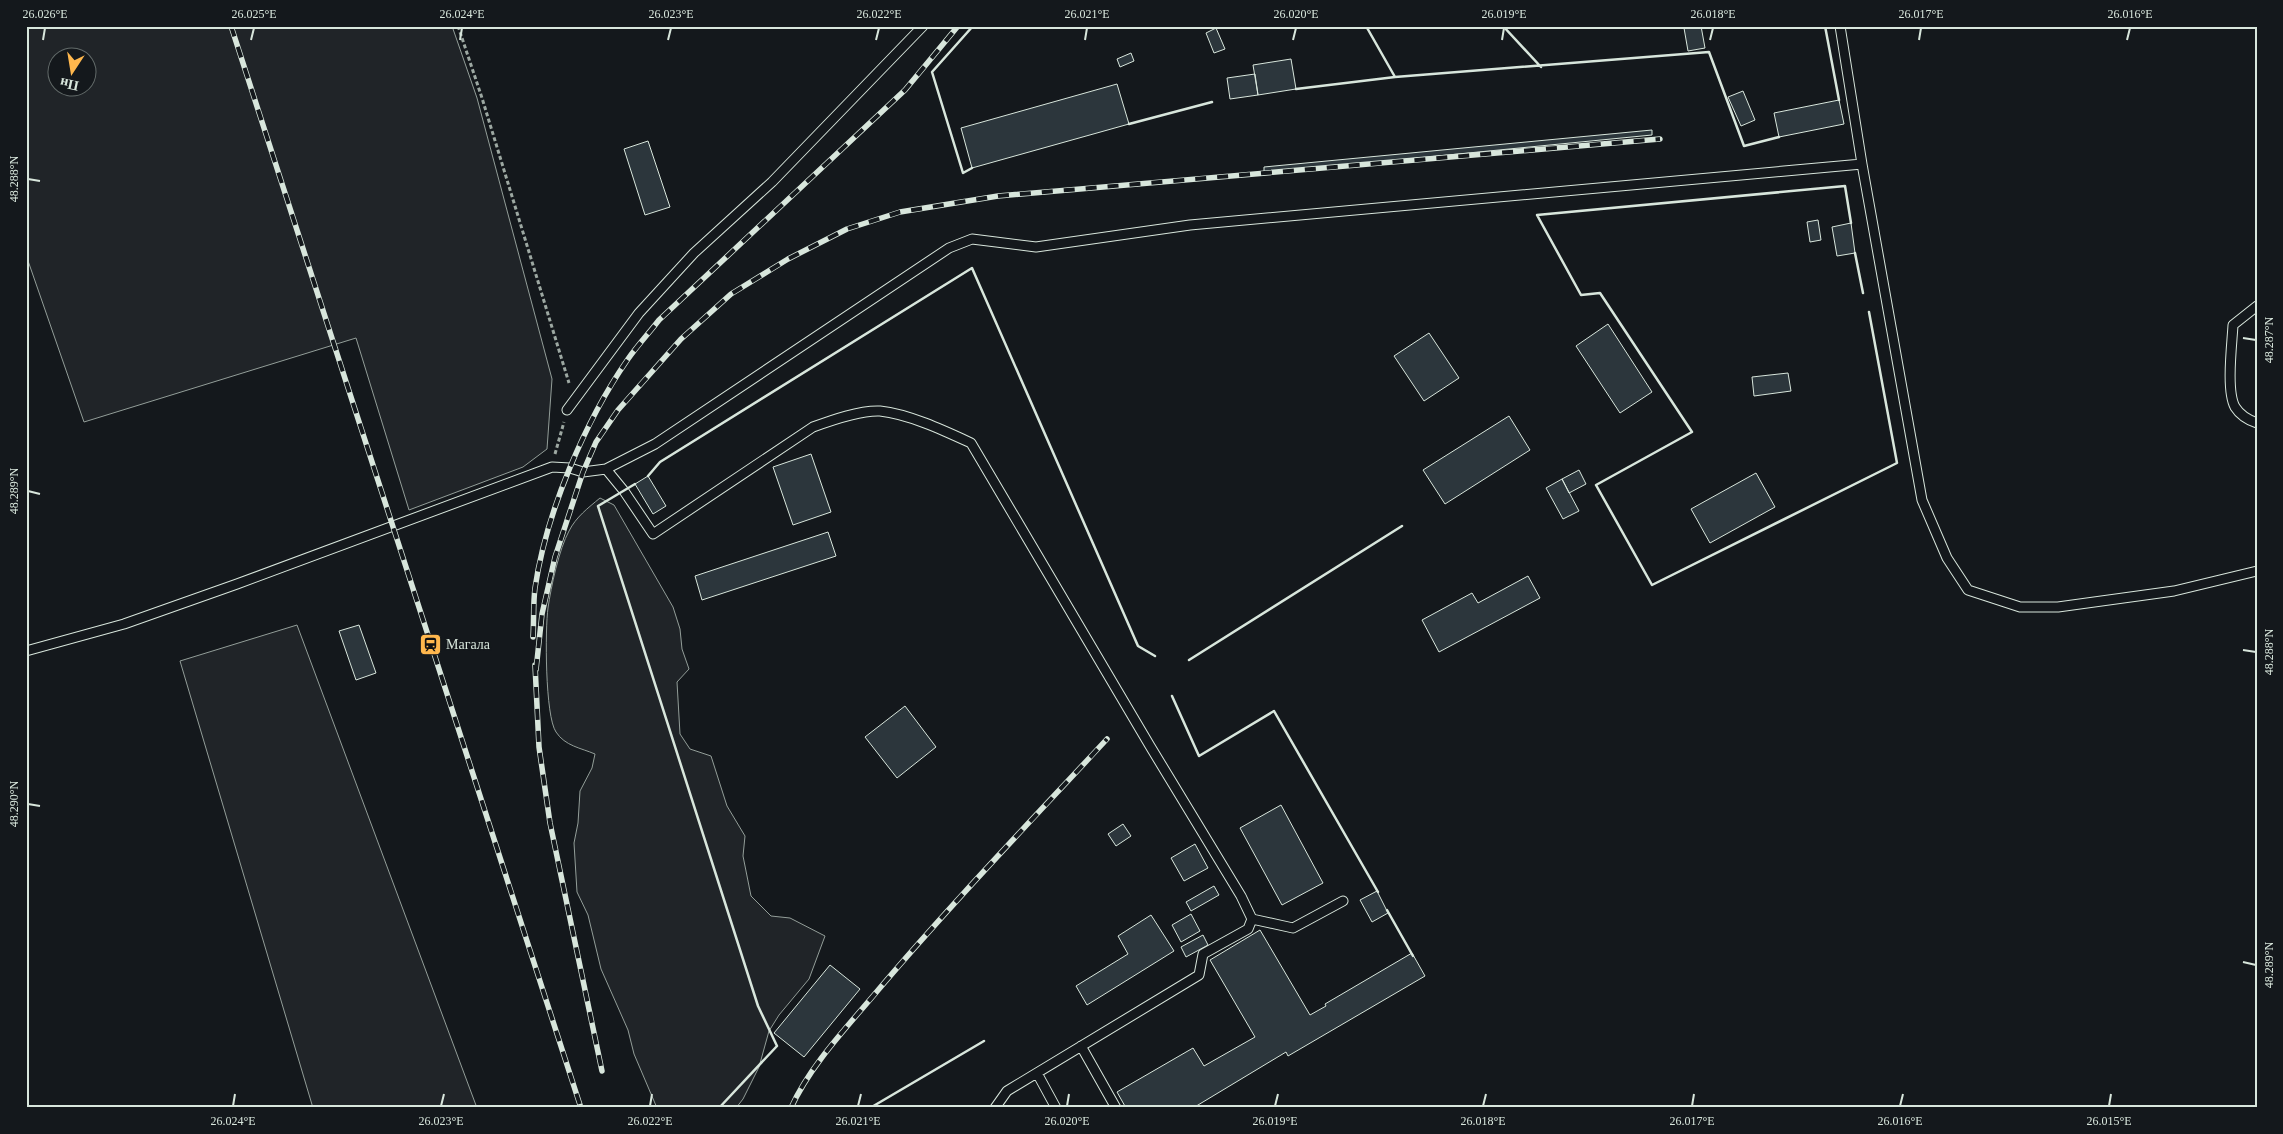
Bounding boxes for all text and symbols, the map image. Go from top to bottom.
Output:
text: 26.026°E [22,7,68,21]
text: 26.025°E [231,7,277,21]
text: 26.024°E [439,7,485,21]
text: 26.023°E [648,7,694,21]
text: 26.022°E [856,7,902,21]
text: 26.021°E [1064,7,1110,21]
text: 26.020°E [1273,7,1319,21]
text: 26.019°E [1481,7,1527,21]
text: 26.018°E [1690,7,1736,21]
text: 26.017°E [1898,7,1944,21]
text: 26.016°E [2107,7,2153,21]
north arrow [48,48,98,98]
text: Пн [59,75,80,94]
text: 48.288°N [7,155,21,202]
text: 48.287°N [2262,316,2276,363]
text: 48.289°N [7,467,21,514]
text: 48.288°N [2262,628,2276,675]
station icon: Магала [418,632,442,656]
place label: Магала [446,637,491,652]
text: 48.290°N [7,780,21,827]
text: 48.289°N [2262,941,2276,988]
text: 26.024°E [210,1114,256,1128]
text: 26.023°E [418,1114,464,1128]
text: 26.022°E [627,1114,673,1128]
text: 26.021°E [835,1114,881,1128]
text: 26.020°E [1044,1114,1090,1128]
text: 26.019°E [1252,1114,1298,1128]
text: 26.018°E [1460,1114,1506,1128]
text: 26.017°E [1669,1114,1715,1128]
text: 26.016°E [1877,1114,1923,1128]
text: 26.015°E [2086,1114,2132,1128]

